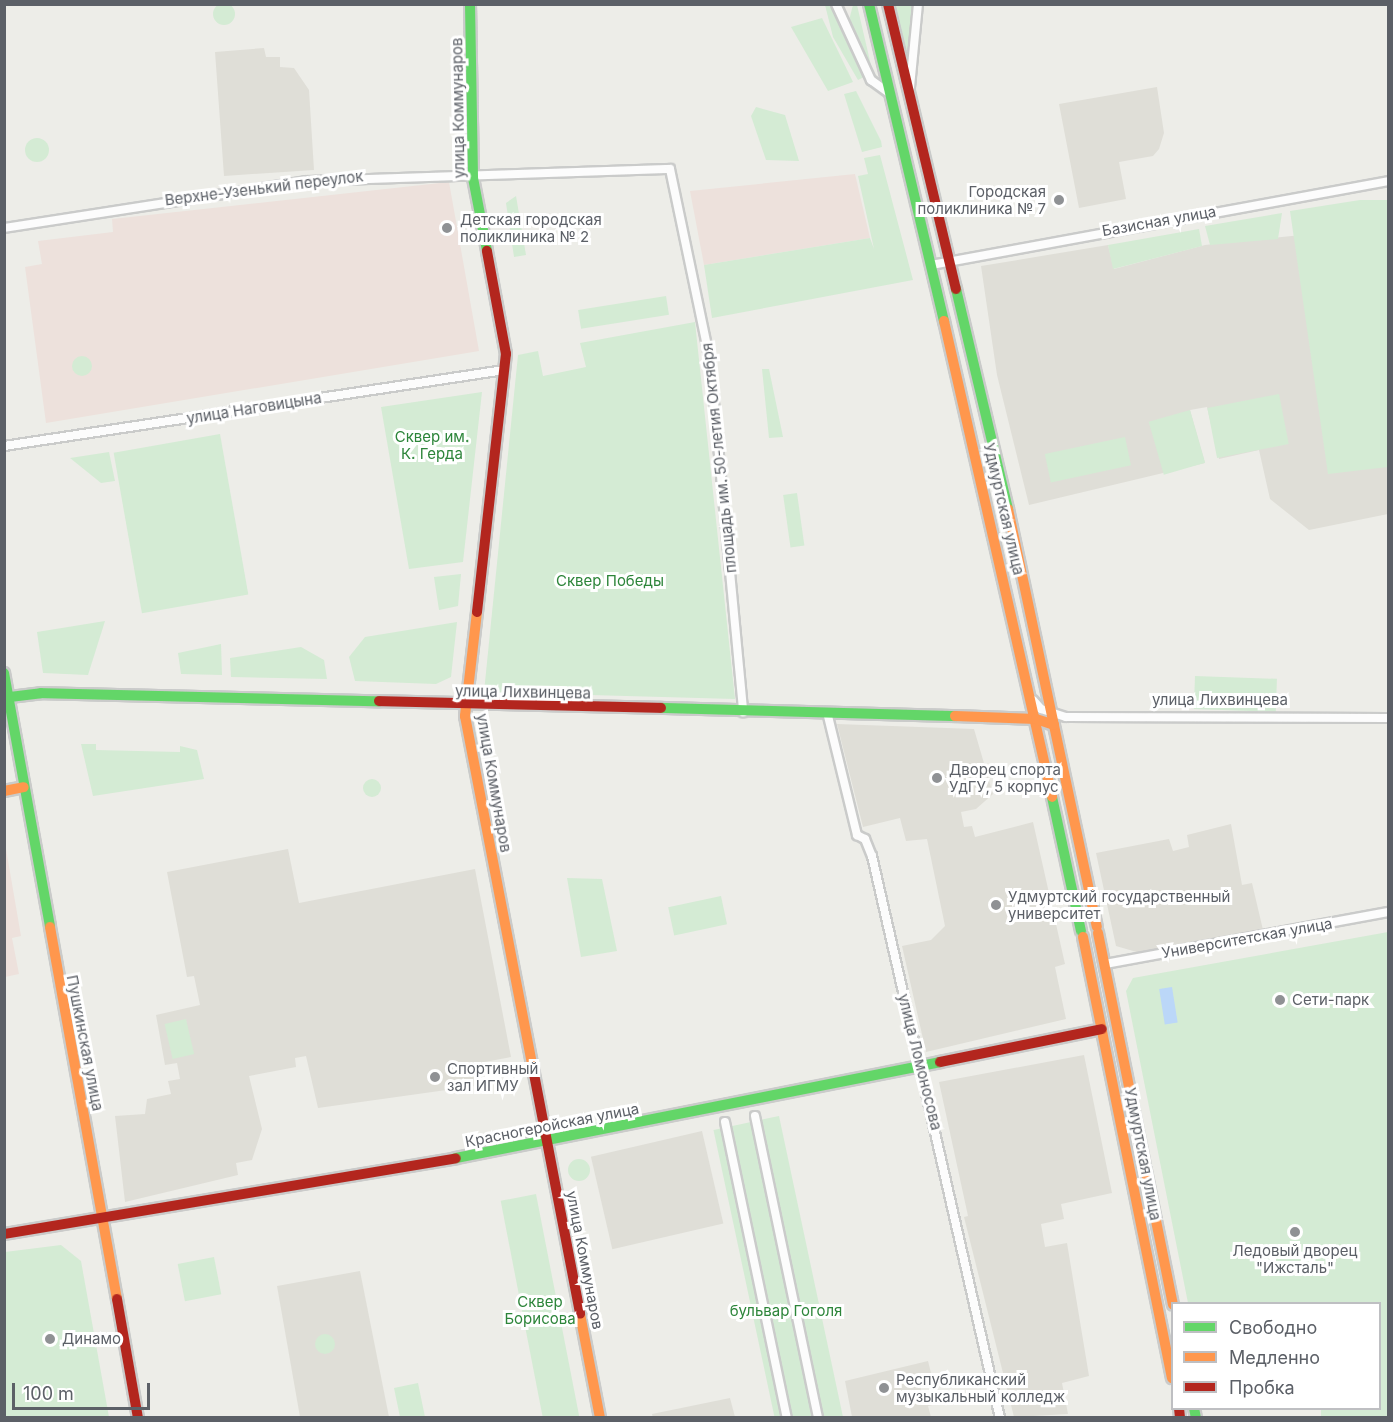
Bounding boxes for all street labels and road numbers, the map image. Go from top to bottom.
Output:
street label: улица Коммунаров [448,37,468,179]
street label: Верхне-Узенький переулок [164,167,364,209]
street label: Базисная улица [1101,202,1217,240]
street label: площадь им. 50-летия Октября [698,342,740,574]
street label: улица Наговицына [185,388,323,428]
street label: Удмуртская улица [980,441,1028,577]
street label: улица Лихвинцева [455,682,591,702]
street label: улица Лихвинцева [1152,691,1288,709]
street label: улица Коммунаров [473,712,515,854]
street label: Университетская улица [1160,914,1334,962]
street label: Пушкинская улица [63,973,107,1113]
street label: улица Ломоносова [894,992,946,1132]
street label: Удмуртская улица [1121,1086,1165,1222]
street label: Красногеройская улица [464,1099,640,1151]
street label: улица Коммунаров [563,1189,607,1331]

